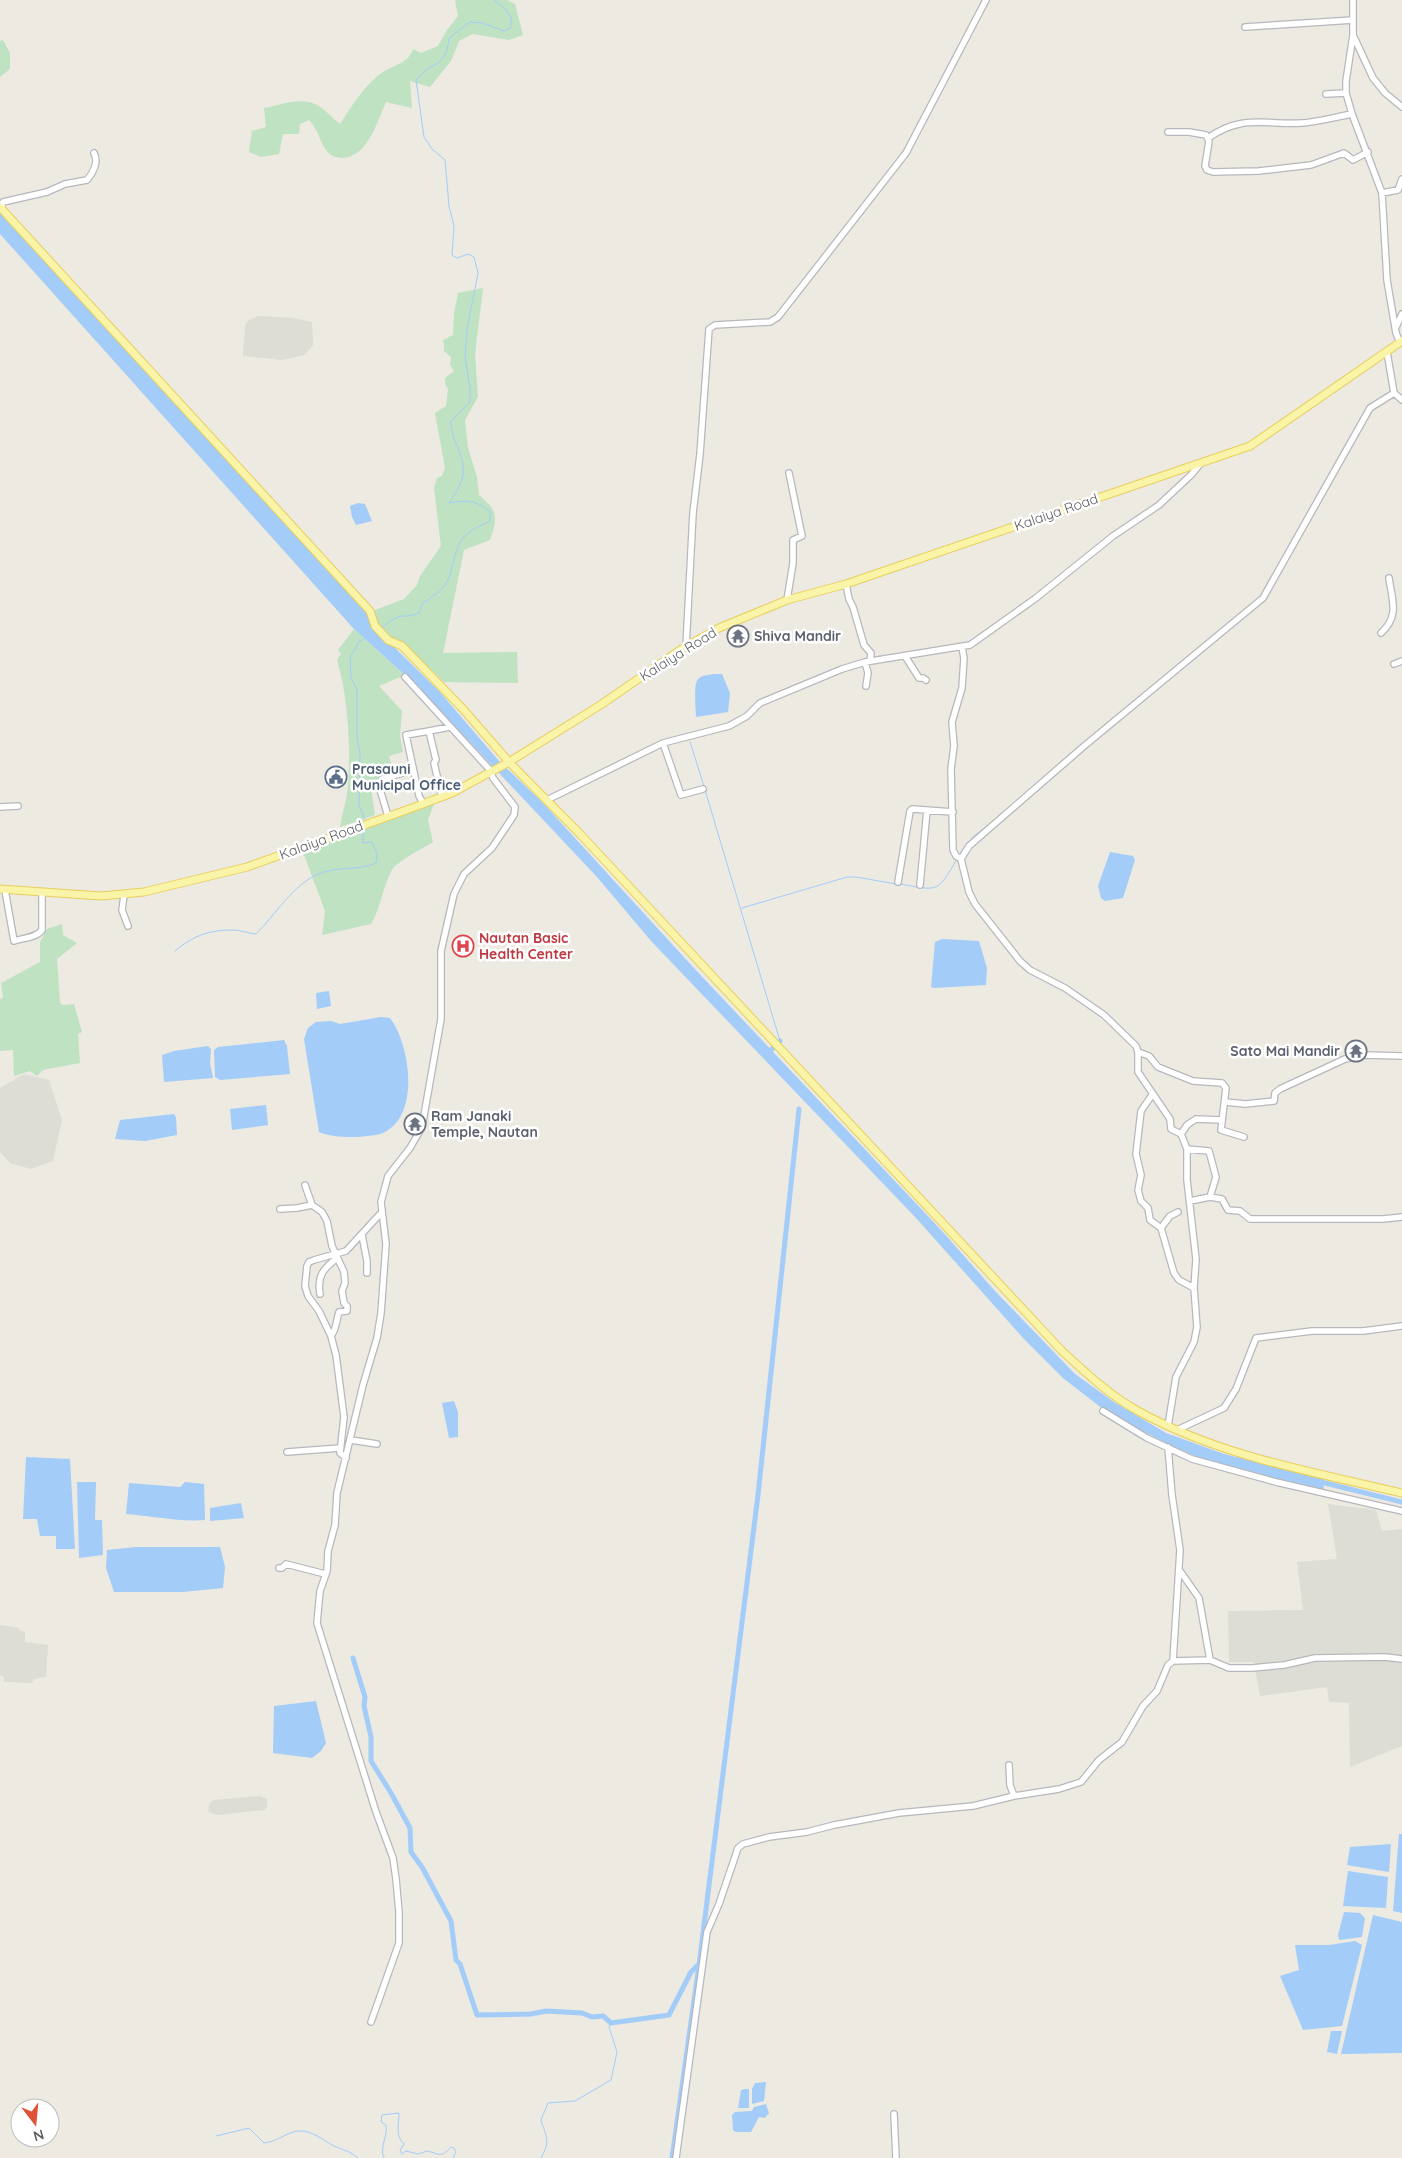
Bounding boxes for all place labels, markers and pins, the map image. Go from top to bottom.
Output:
temple icon: Shiva Mandir [726,624,750,648]
place label: Shiva Mandir [754,627,841,645]
place label: Prasauni Municipal Office [352,760,461,794]
public building icon: Prasauni Municipal Office [324,765,348,789]
place label: Nautan Basic Health Center [479,929,573,963]
hospital icon: Nautan Basic Health Center [451,934,475,958]
temple icon: Sato Mai Mandir [1344,1039,1368,1063]
place label: Sato Mai Mandir [1230,1042,1340,1060]
place label: Ram Janaki Temple, Nautan [431,1107,538,1141]
temple icon: Ram Janaki Temple, Nautan [403,1112,427,1136]

